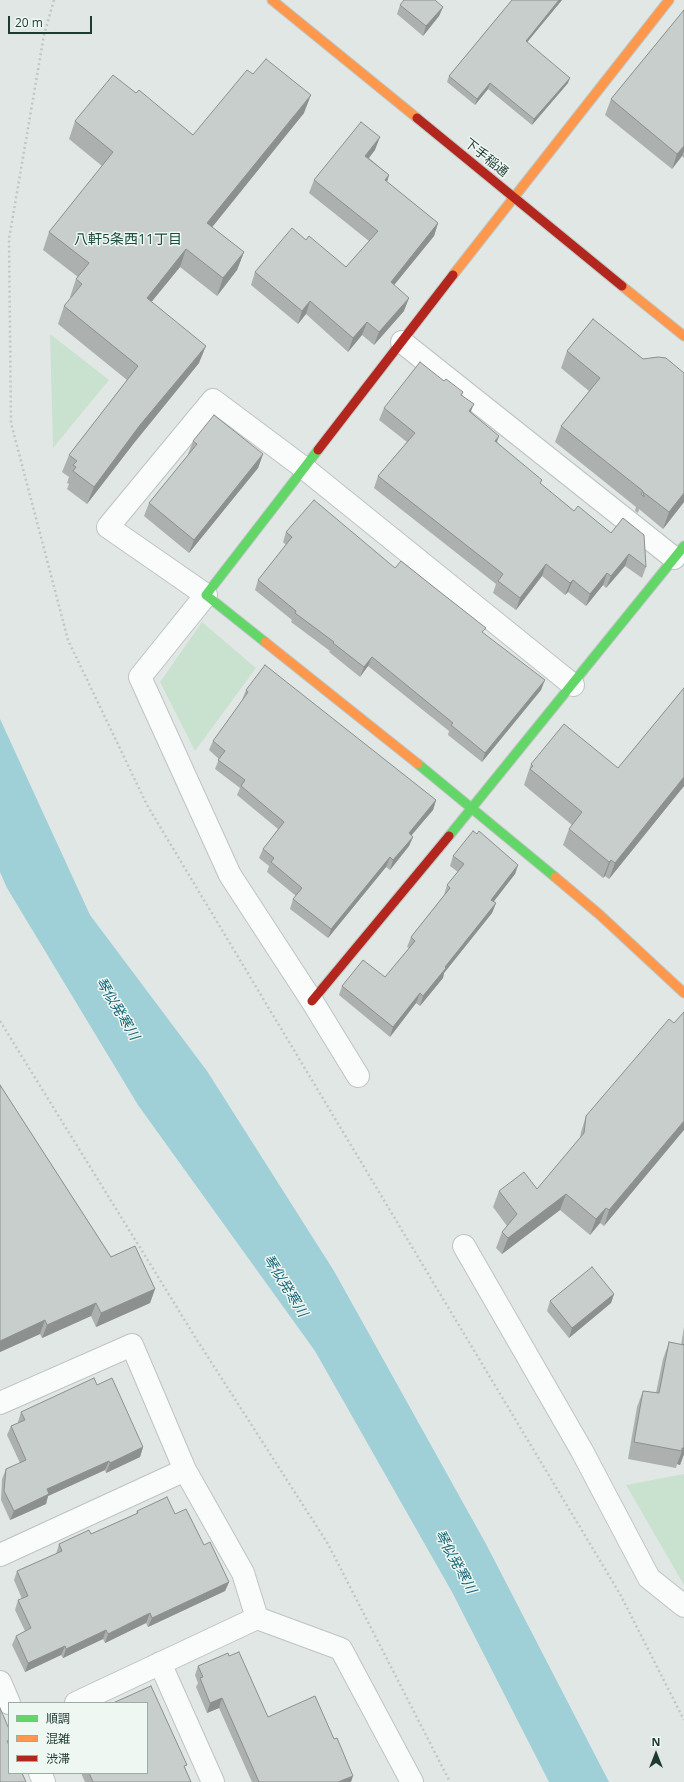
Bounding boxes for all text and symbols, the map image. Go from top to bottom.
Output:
scale bar [10,8,94,34]
text: 20 m [15,14,43,31]
street label: 下手稲通 [461,136,511,180]
district label: 八軒5条西11丁目 [74,232,182,248]
water label: 琴似発寒川 [92,975,142,1043]
water label: 琴似発寒川 [259,1252,311,1320]
water label: 琴似発寒川 [431,1527,479,1597]
legend [8,1702,148,1774]
text: 順調 [46,1710,70,1727]
text: 混雑 [46,1730,70,1747]
north arrow [636,1734,676,1774]
text: N [652,1734,660,1749]
text: 渋滞 [46,1750,70,1767]

